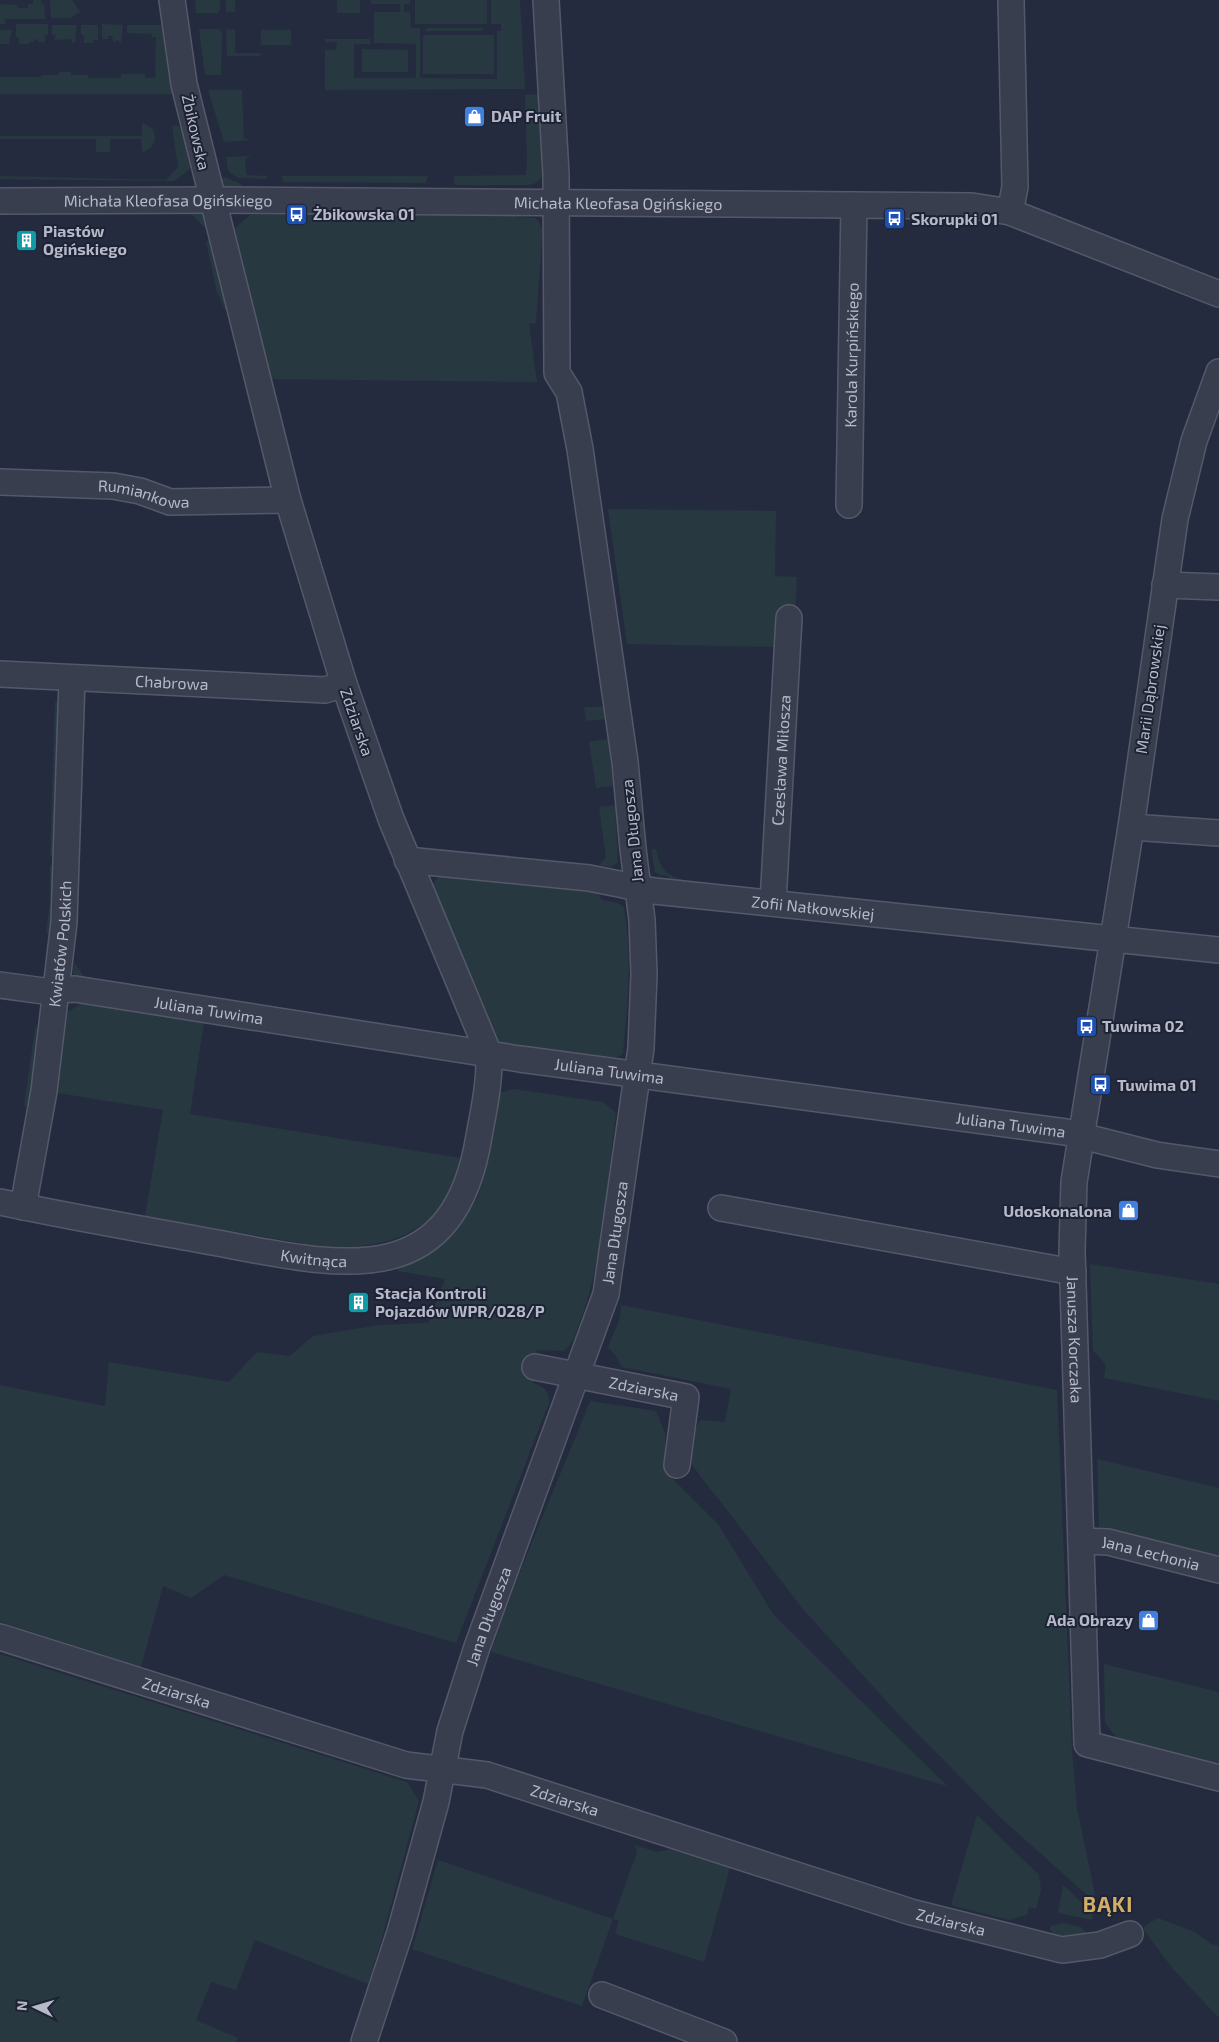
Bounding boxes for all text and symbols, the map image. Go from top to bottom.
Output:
street label: Żbikowska [179,92,214,172]
shop icon: DAP Fruit [463,104,487,128]
place label: DAP Fruit [491,106,562,125]
street label: Michała Kleofasa Ogińskiego [64,190,272,210]
street label: Michała Kleofasa Ogińskiego [514,192,722,213]
bus stop icon: Żbikowska 01 [285,202,309,226]
place label: Żbikowska 01 [313,204,415,223]
bus stop icon: Skorupki 01 [883,207,907,231]
place label: Skorupki 01 [911,209,998,228]
place label: Piastów Ogińskiego [43,221,127,258]
building icon: Piastów Ogińskiego [15,228,39,252]
street label: Karola Kurpińskiego [840,282,862,428]
street label: Rumiankowa [98,475,190,511]
street label: Marii Dąbrowskiej [1131,623,1169,755]
street label: Chabrowa [135,671,209,693]
street label: Zdziarska [337,685,378,758]
street label: Czesława Miłosza [767,694,794,826]
street label: Jana Długosza [617,778,646,884]
street label: Kwiatów Polskich [44,880,74,1008]
street label: Zofii Nałkowskiej [750,891,876,924]
street label: Juliana Tuwima [153,992,265,1028]
bus stop icon: Tuwima 02 [1074,1014,1098,1038]
place label: Tuwima 02 [1102,1016,1184,1035]
street label: Juliana Tuwima [553,1054,665,1087]
bus stop icon: Tuwima 01 [1089,1073,1113,1097]
place label: Tuwima 01 [1117,1075,1197,1094]
street label: Juliana Tuwima [955,1107,1067,1141]
street label: Jana Długosza [597,1180,631,1285]
shop icon: Udoskonalona [1116,1199,1140,1223]
place label: Udoskonalona [1003,1201,1112,1220]
street label: Kwitnąca [279,1245,347,1270]
street label: Janusza Korczaka [1064,1275,1087,1404]
place label: Stacja Kontroli Pojazdów WPR/028/P [375,1283,545,1320]
building icon: Stacja Kontroli Pojazdów WPR/028/P [347,1290,371,1314]
street label: Zdziarska [607,1372,680,1404]
street label: Jana Lechonia [1101,1532,1202,1574]
street label: Jana Długosza [462,1564,515,1668]
shop icon: Ada Obrazy [1137,1608,1161,1632]
place label: Ada Obrazy [1047,1610,1133,1630]
street label: Zdziarska [140,1672,213,1712]
street label: Zdziarska [528,1780,601,1820]
district label: BĄKI [1083,1891,1133,1917]
street label: Zdziarska [914,1904,988,1939]
north arrow [10,1982,60,2032]
text: N [13,2000,30,2012]

